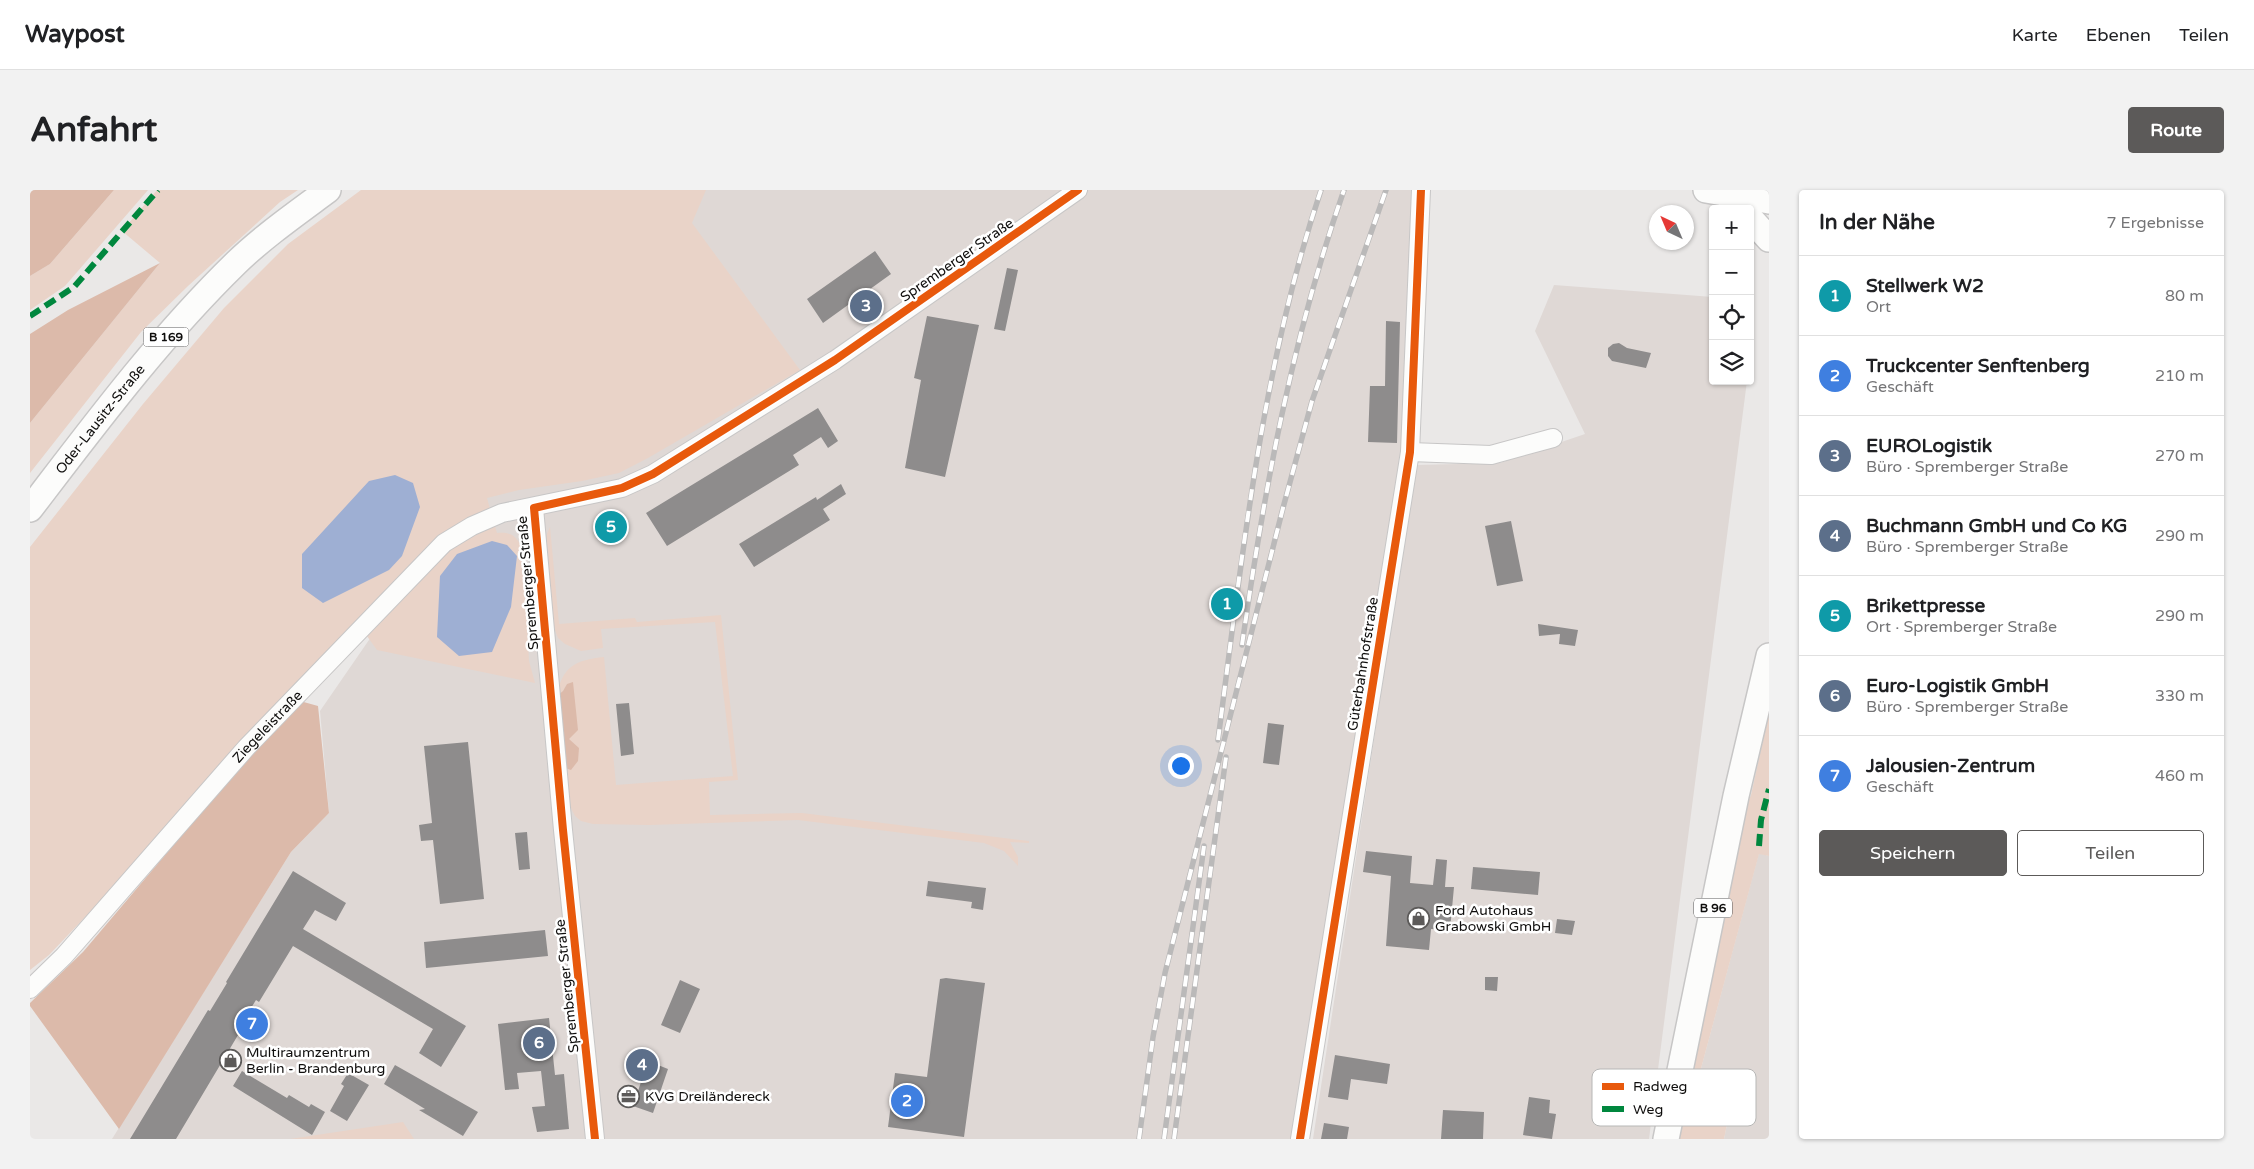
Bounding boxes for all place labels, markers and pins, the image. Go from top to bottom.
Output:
pin: 3 [850,287,882,325]
pin: 5 [595,508,627,546]
pin: 1 [1211,585,1243,623]
place label: Ford Autohaus Grabowski GmbH [1435,902,1551,935]
shop icon: Ford Autohaus Grabowski GmbH [1407,906,1431,930]
pin: 7 [236,1005,268,1043]
pin: 6 [523,1024,555,1062]
place label: Multiraumzentrum Berlin - Brandenburg [246,1044,385,1077]
pin: 4 [626,1046,658,1084]
shop icon: Multiraumzentrum Berlin - Brandenburg [218,1048,242,1072]
pin: 2 [891,1082,923,1120]
office icon: KVG Dreiländereck [617,1084,641,1108]
place label: KVG Dreiländereck [645,1088,770,1105]

